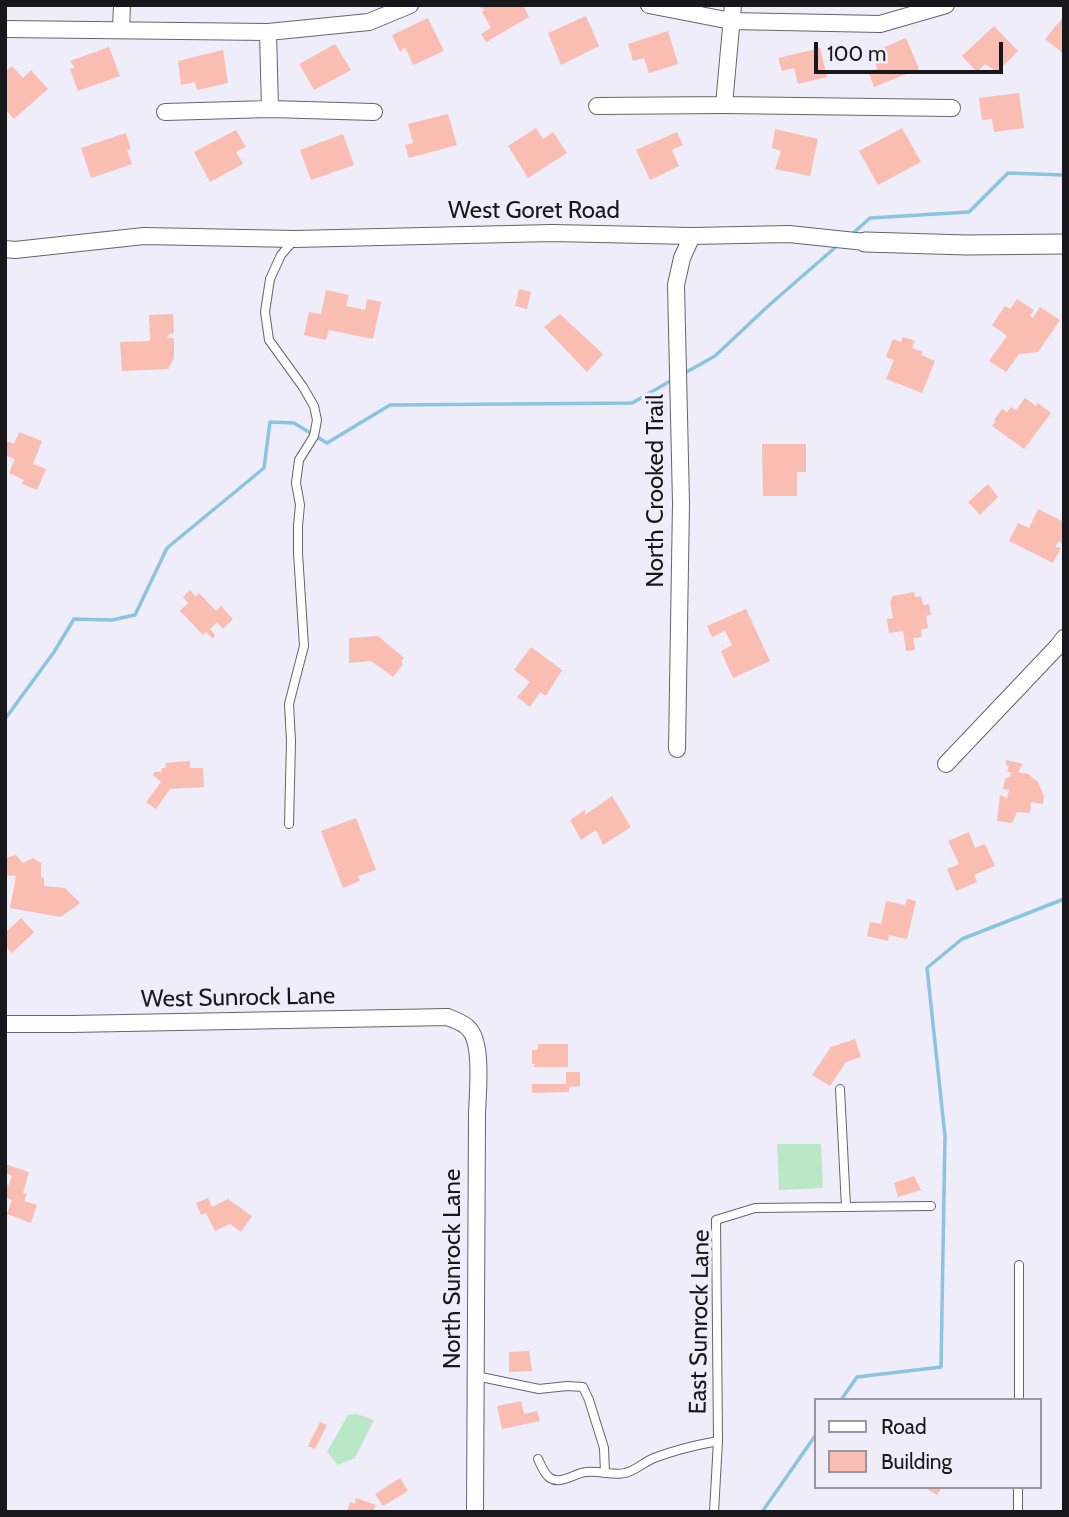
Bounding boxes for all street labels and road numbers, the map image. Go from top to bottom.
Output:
street label: West Goret Road [448,197,620,225]
street label: North Crooked Trail [642,394,670,588]
street label: West Sunrock Lane [141,982,335,1014]
street label: North Sunrock Lane [439,1169,467,1369]
street label: East Sunrock Lane [684,1229,716,1415]

